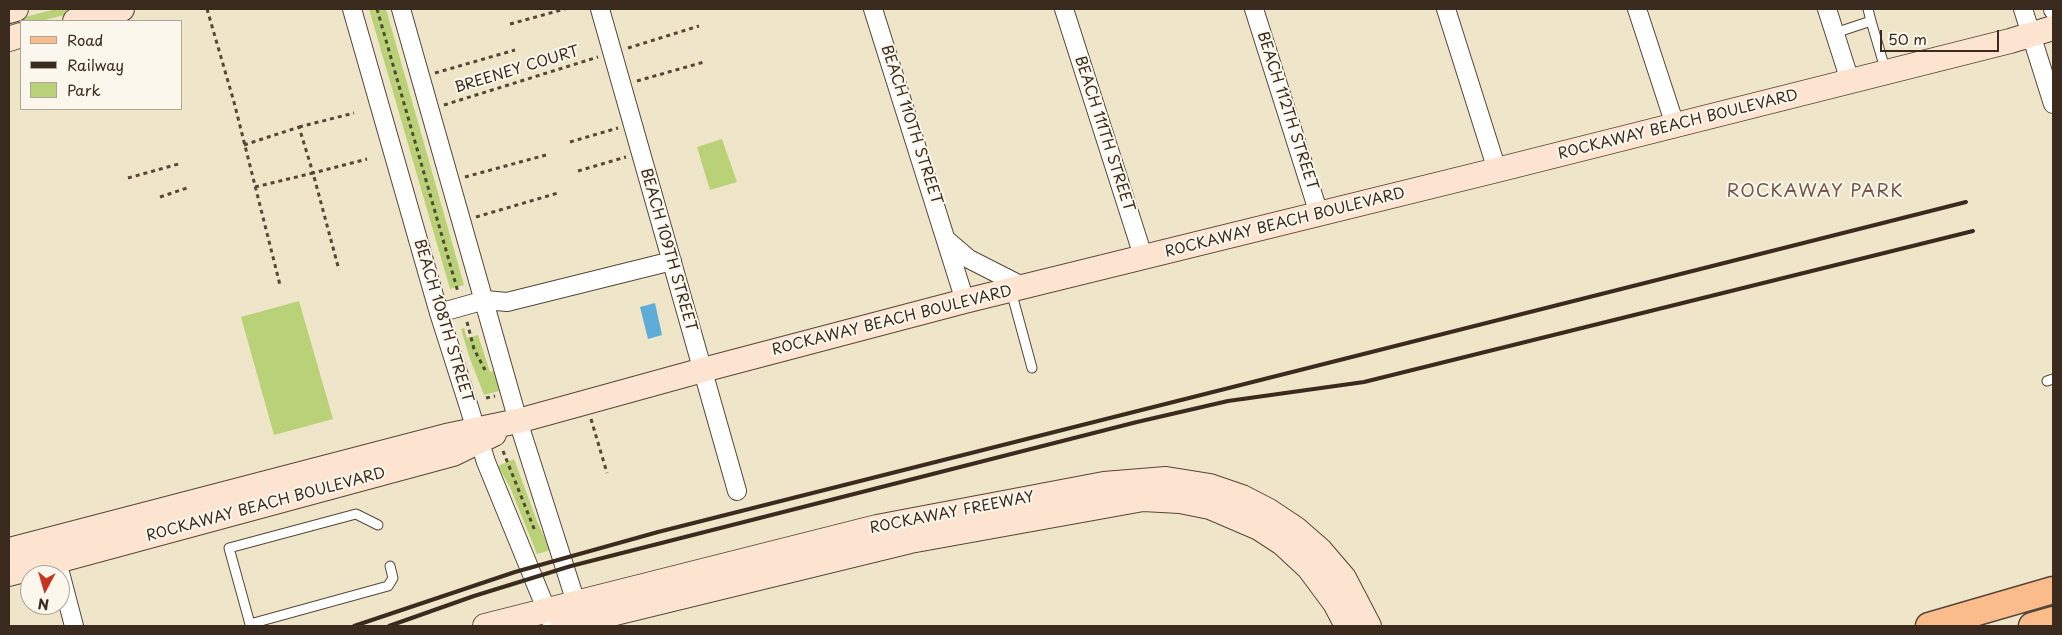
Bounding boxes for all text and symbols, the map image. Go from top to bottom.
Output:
legend [20,20,182,110]
scale bar [1882,20,2001,52]
text: 50 m [1888,27,1927,50]
text: Road [67,28,103,51]
street label: BEACH 112TH STREET [1253,30,1321,192]
street label: BREENEY COURT [453,42,581,98]
street label: BEACH 110TH STREET [877,43,945,207]
text: Railway [67,53,124,76]
street label: BEACH 111TH STREET [1070,54,1138,214]
text: Park [67,78,101,101]
street label: ROCKAWAY BEACH BOULEVARD [1556,86,1800,164]
street label: BEACH 109TH STREET [636,166,700,334]
district label: ROCKAWAY PARK [1725,181,1905,203]
street label: ROCKAWAY BEACH BOULEVARD [1163,184,1407,262]
street label: BEACH 108TH STREET [410,237,476,405]
street label: ROCKAWAY BEACH BOULEVARD [770,282,1014,360]
street label: ROCKAWAY BEACH BOULEVARD [144,464,388,546]
street label: ROCKAWAY FREEWAY [868,488,1036,538]
north arrow [20,565,70,615]
text: N [37,593,50,615]

